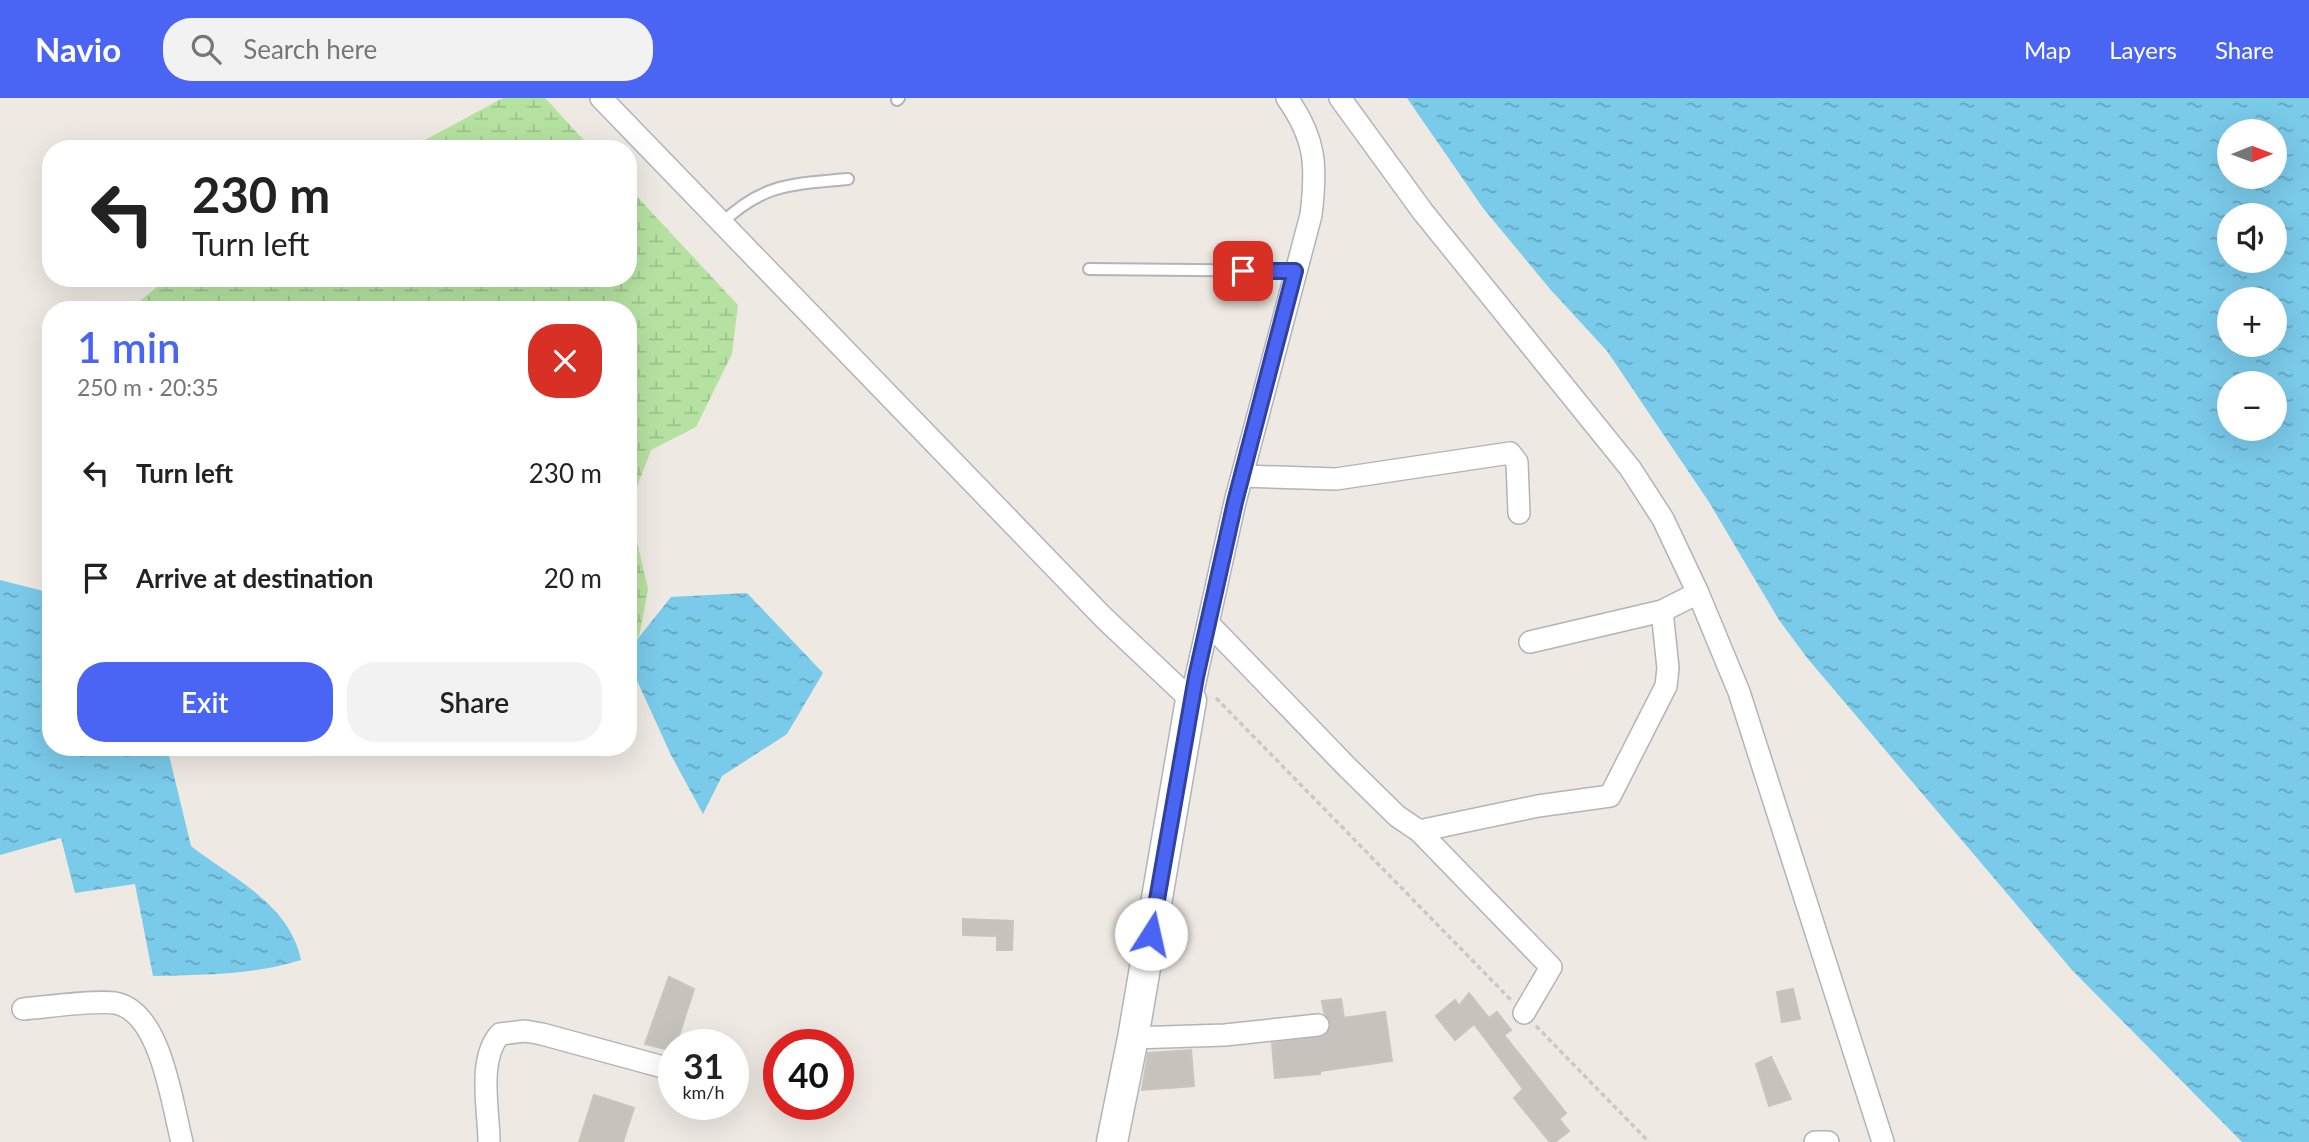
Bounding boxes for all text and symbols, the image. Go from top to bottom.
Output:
search box [163,18,653,81]
text: Navio [35,29,121,69]
icon: search [187,30,225,68]
text: Search here [243,33,377,65]
text: Map [2024,35,2071,64]
text: Layers [2109,35,2177,64]
text: Share [2215,35,2274,64]
north arrow [2217,119,2287,189]
map controls [2217,119,2287,441]
text: 230 m [192,165,330,223]
icon: left [77,168,168,259]
button: sound [2217,203,2287,273]
text: Turn left [192,224,309,263]
pin [1213,241,1273,301]
icon: arrive [1224,252,1262,290]
button: + [2217,287,2287,357]
text: 1 min [77,322,181,372]
button: close [528,324,602,398]
button: − [2217,371,2287,441]
text: 250 m · 20:35 [77,373,219,401]
icon: left [77,454,115,492]
text: Turn left [136,457,233,489]
text: 230 m [529,457,602,489]
icon: arrive [77,559,115,597]
text: Arrive at destination [136,562,373,594]
text: 20 m [544,562,602,594]
button: Exit [77,662,333,742]
button: Share [347,662,602,742]
position arrow [1114,897,1188,971]
speed limit sign: 40 [763,1029,854,1120]
text: 31 [683,1044,724,1086]
text: km/h [682,1081,725,1103]

